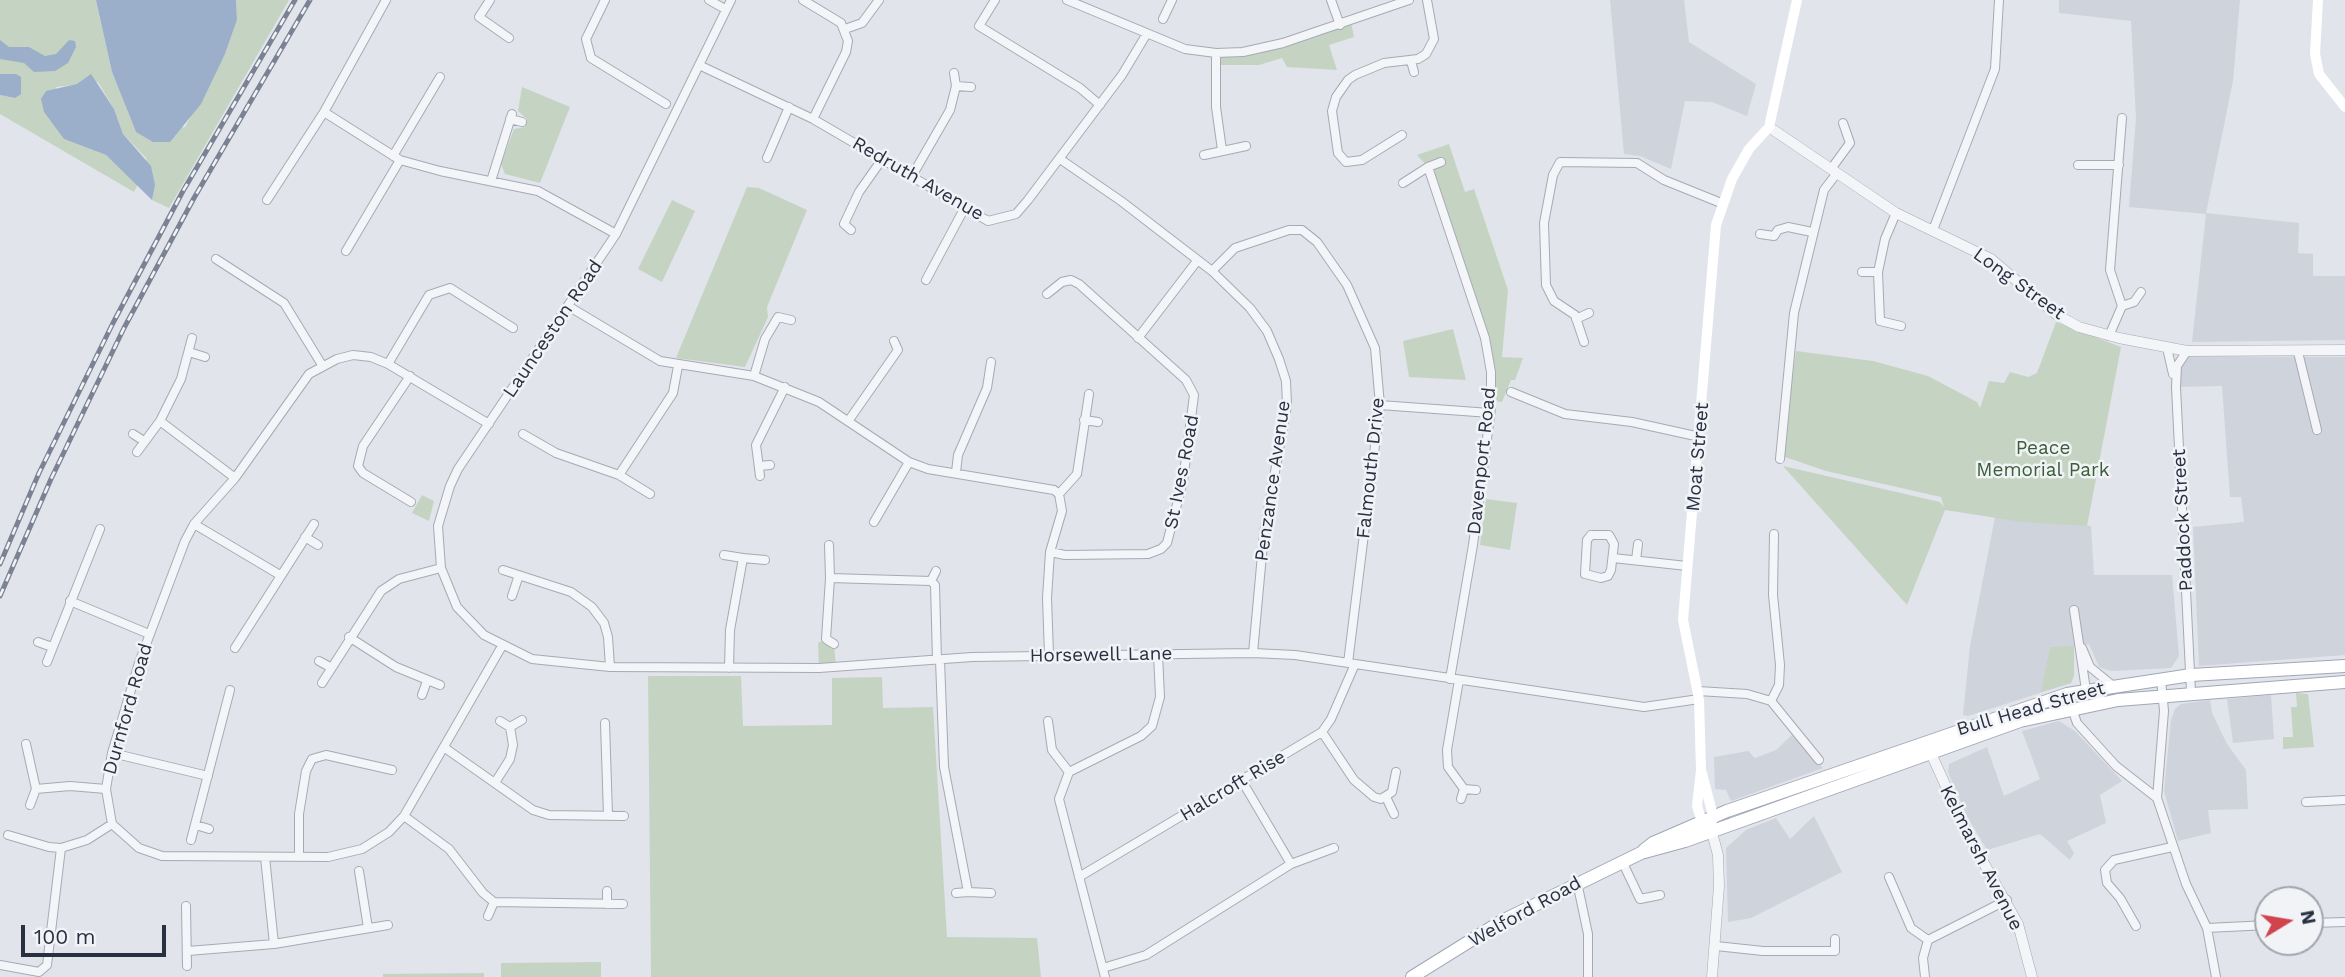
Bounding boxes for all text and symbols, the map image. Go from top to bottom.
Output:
street label: Redruth Avenue [848,132,988,226]
street label: Long Street [1969,243,2069,325]
street label: Launceston Road [498,256,608,402]
street label: Davenport Road [1463,386,1501,536]
street label: Falmouth Drive [1352,396,1390,540]
street label: Penzance Avenue [1250,399,1296,563]
street label: Moat Street [1682,401,1714,513]
street label: St Ives Road [1160,413,1204,531]
park label: Peace Memorial Park [1976,437,2110,481]
street label: Paddock Street [2168,448,2198,592]
street label: Durnford Road [98,641,158,777]
street label: Horsewell Lane [1029,642,1173,668]
street label: Bull Head Street [1954,677,2108,741]
street label: Halcroft Rise [1176,746,1290,826]
street label: Kelmarsh Avenue [1934,781,2028,935]
street label: Welford Road [1465,872,1585,952]
north arrow [2254,886,2324,956]
text: N [2296,908,2321,926]
scale bar [24,911,170,955]
text: 100 m [34,924,96,949]

